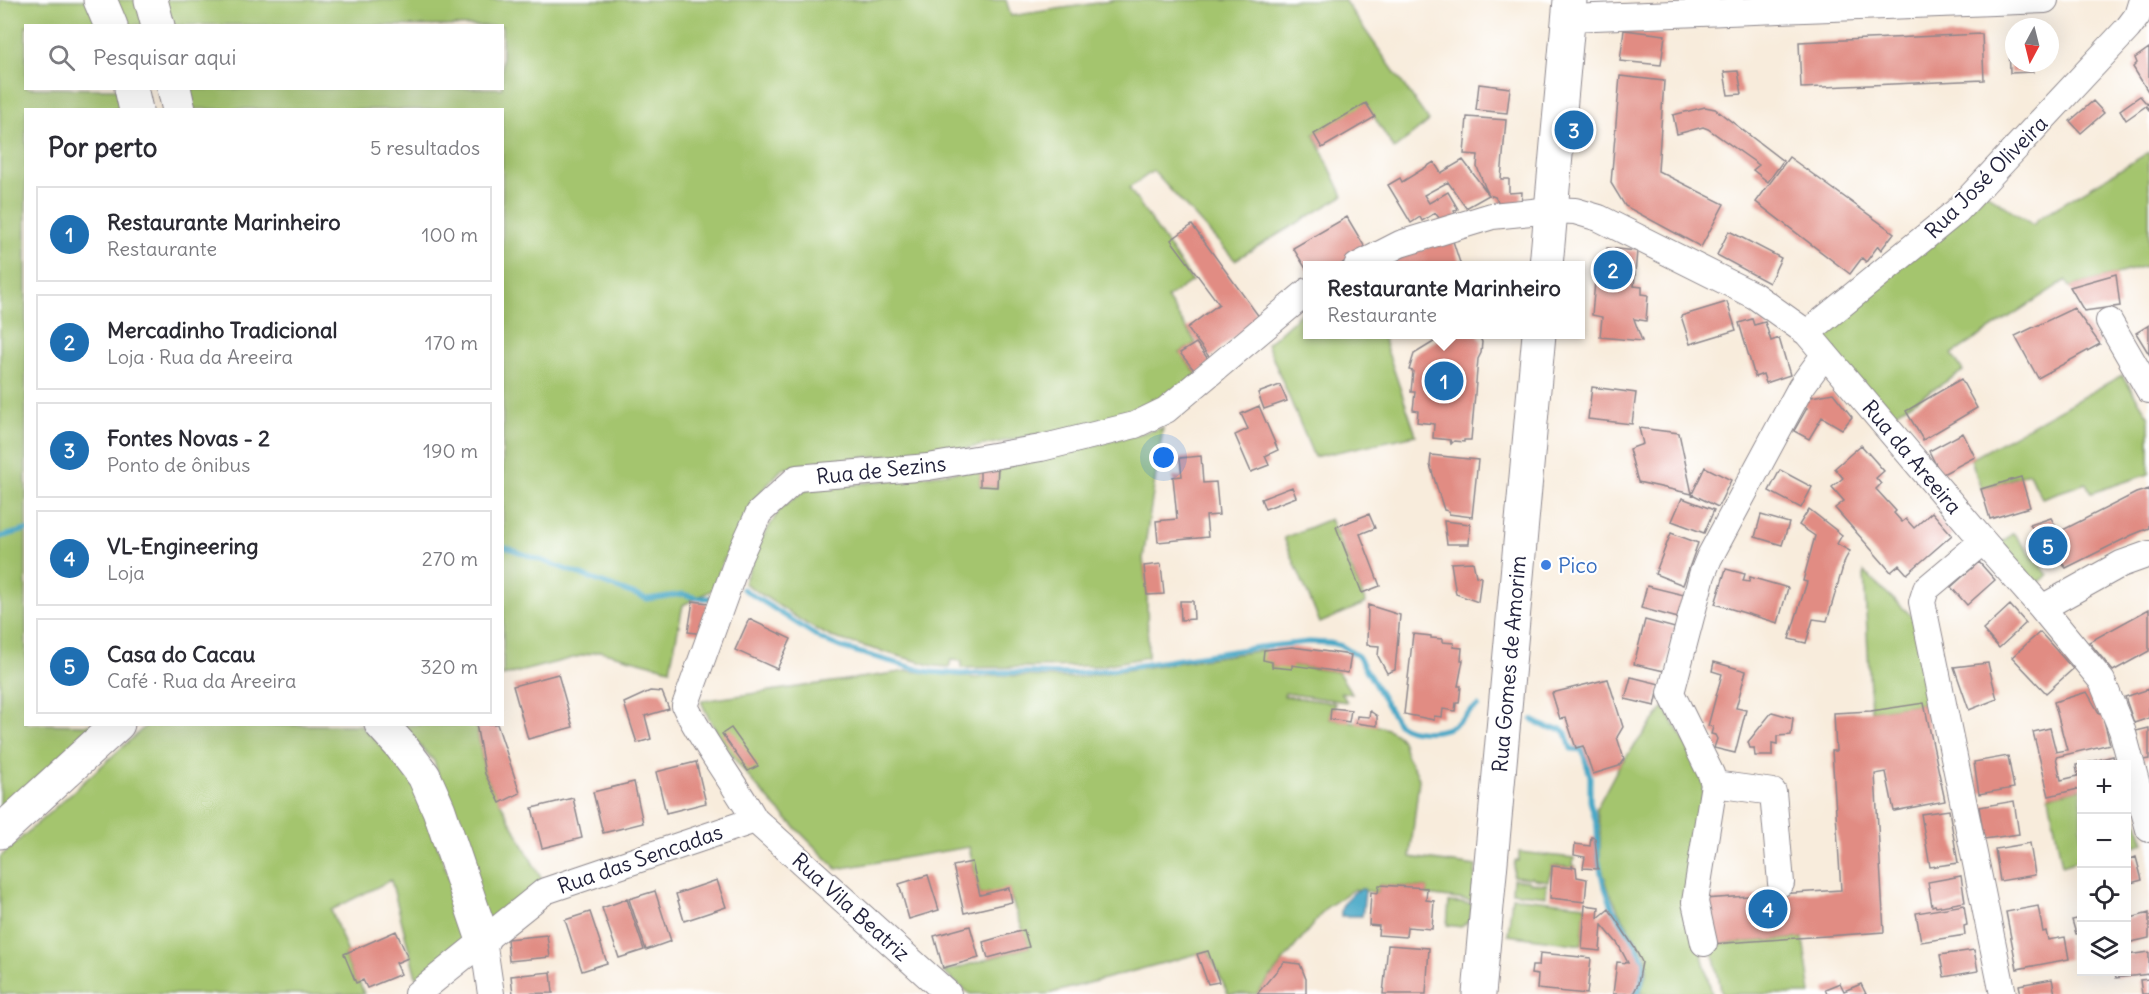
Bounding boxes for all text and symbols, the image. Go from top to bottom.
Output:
north arrow [2005,18,2059,72]
search box [24,24,504,90]
icon: search [45,41,78,74]
text: Pesquisar aqui [93,43,236,71]
pin: 3 [1554,108,1594,152]
street label: Rua José Oliveira [1919,110,2053,244]
text: Por perto [48,131,157,164]
text: 5 resultados [370,135,480,160]
text: Restaurante Marinheiro [107,208,341,236]
text: 1 [66,222,73,247]
text: 100 m [421,222,478,247]
text: Restaurante [107,236,217,261]
pin: 2 [1594,248,1632,292]
popup [1303,261,1585,339]
text: Restaurante Marinheiro [1327,274,1561,302]
text: Restaurante [1327,302,1437,327]
text: Mercadinho Tradicional [107,316,338,344]
text: 2 [64,330,75,355]
text: 170 m [425,330,478,355]
text: Loja · Rua da Areeira [107,344,293,369]
pin: 1 [1424,358,1464,404]
street label: Rua da Areeira [1856,394,1968,520]
text: Fontes Novas - 2 [107,424,270,452]
text: 3 [64,438,75,463]
text: 190 m [423,438,478,463]
your location [1149,443,1178,472]
street label: Rua de Sezins [815,450,947,490]
text: Ponto de ônibus [107,452,250,477]
pin: 5 [2028,524,2068,568]
text: VL-Engineering [107,532,259,560]
text: 4 [64,546,75,571]
text: 270 m [422,546,478,571]
place label: Pico [1558,552,1598,579]
street label: Rua Gomes de Amorim [1486,554,1532,774]
marker: Pico [1539,558,1553,572]
text: Loja [107,560,145,585]
text: Casa do Cacau [107,640,255,668]
text: 5 [64,654,75,679]
text: 320 m [420,654,478,679]
text: Café · Rua da Areeira [107,668,296,693]
map controls [2077,760,2131,976]
button: + [2077,760,2131,814]
button: − [2077,814,2131,868]
street label: Rua das Sencadas [554,818,726,900]
street label: Rua Vila Beatriz [786,847,916,967]
button: locate [2077,868,2131,922]
pin: 4 [1748,886,1788,932]
button: layers [2077,922,2131,976]

